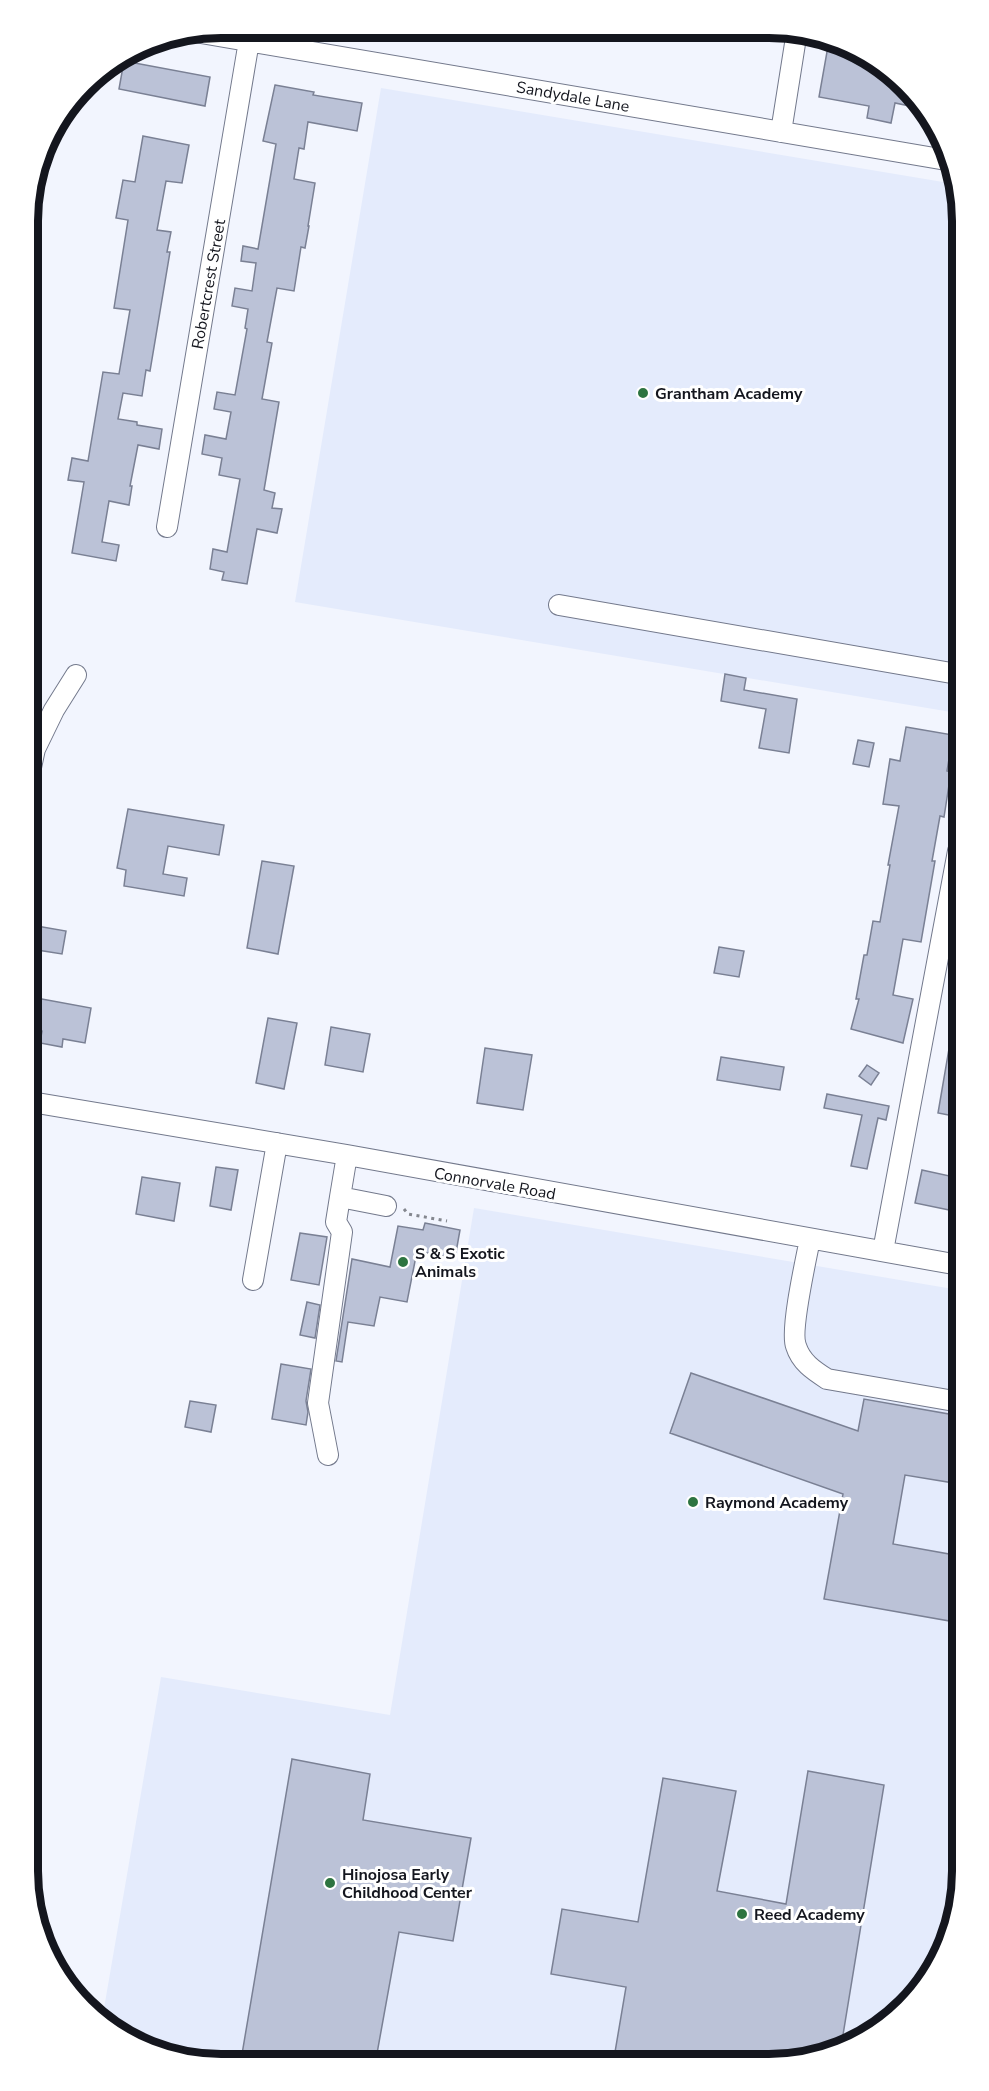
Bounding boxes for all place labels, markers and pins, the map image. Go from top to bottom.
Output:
place label: Grantham Academy [655,383,803,405]
marker: Grantham Academy [636,386,650,400]
place label: S & S Exotic Animals [415,1243,505,1283]
marker: S & S Exotic Animals [396,1255,410,1269]
place label: Raymond Academy [705,1492,849,1514]
marker: Raymond Academy [686,1495,700,1509]
place label: Hinojosa Early Childhood Center [342,1864,473,1904]
marker: Hinojosa Early Childhood Center [323,1876,337,1890]
place label: Reed Academy [754,1904,865,1926]
marker: Reed Academy [735,1907,749,1921]

